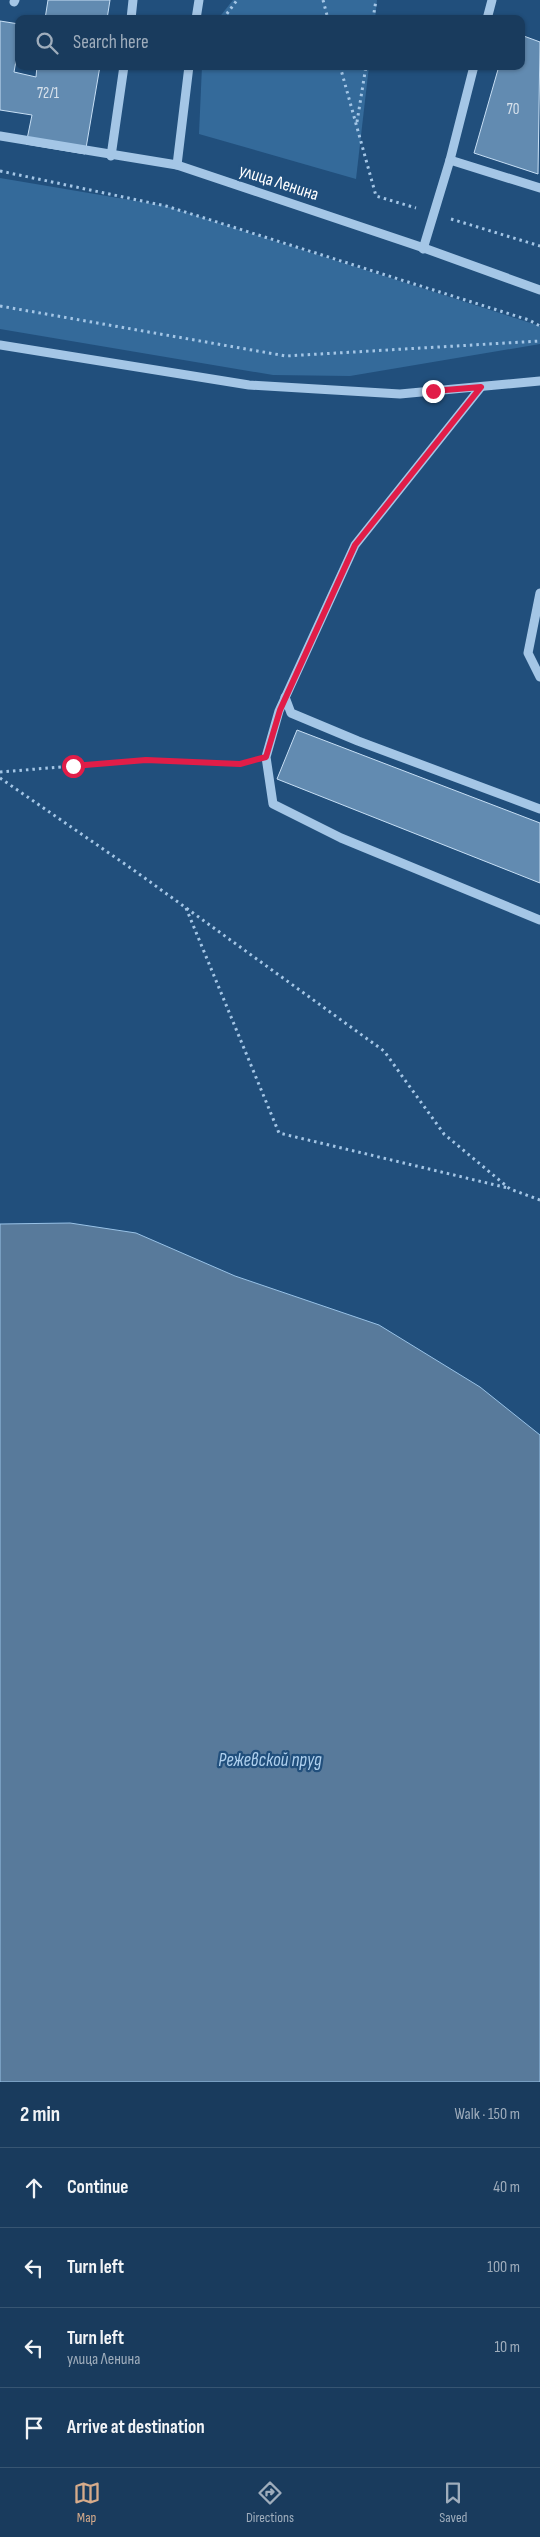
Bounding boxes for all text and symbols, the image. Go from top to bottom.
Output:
search box [15,15,525,70]
icon: search [33,29,61,57]
text: Search here [73,31,149,54]
house number: 72/1 [37,84,60,103]
house number: 70 [507,100,519,119]
street label: улица Ленина [236,160,321,205]
route end [422,380,445,403]
route start [62,755,85,778]
water label: Режевской пруд [218,1749,322,1772]
text: 2 min [20,2102,60,2127]
text: Walk · 150 m [455,2105,520,2124]
icon: ahead [20,2174,48,2202]
text: Continue [67,2176,128,2199]
text: 40 m [493,2178,520,2197]
icon: left [20,2254,48,2282]
text: Turn left [67,2256,124,2279]
text: 100 m [487,2258,520,2277]
text: Turn left [67,2327,124,2350]
icon: left [20,2334,48,2362]
text: 10 m [494,2338,520,2357]
text: улица Ленина [67,2350,140,2369]
icon: arrive [20,2414,48,2442]
text: Arrive at destination [67,2416,205,2439]
tab: Map [73,2479,101,2526]
tab: Directions [246,2479,294,2526]
tab: Saved [439,2479,467,2526]

